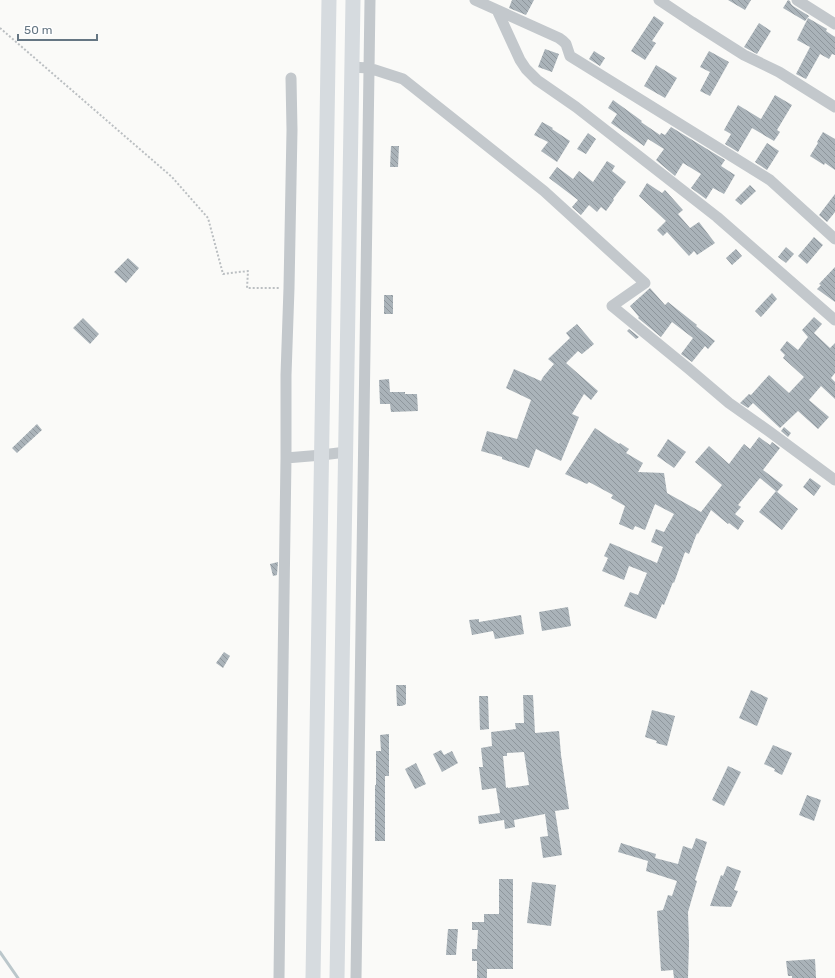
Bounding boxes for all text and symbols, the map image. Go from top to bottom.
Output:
scale bar [18,16,97,42]
text: 50 m [24,23,52,37]

